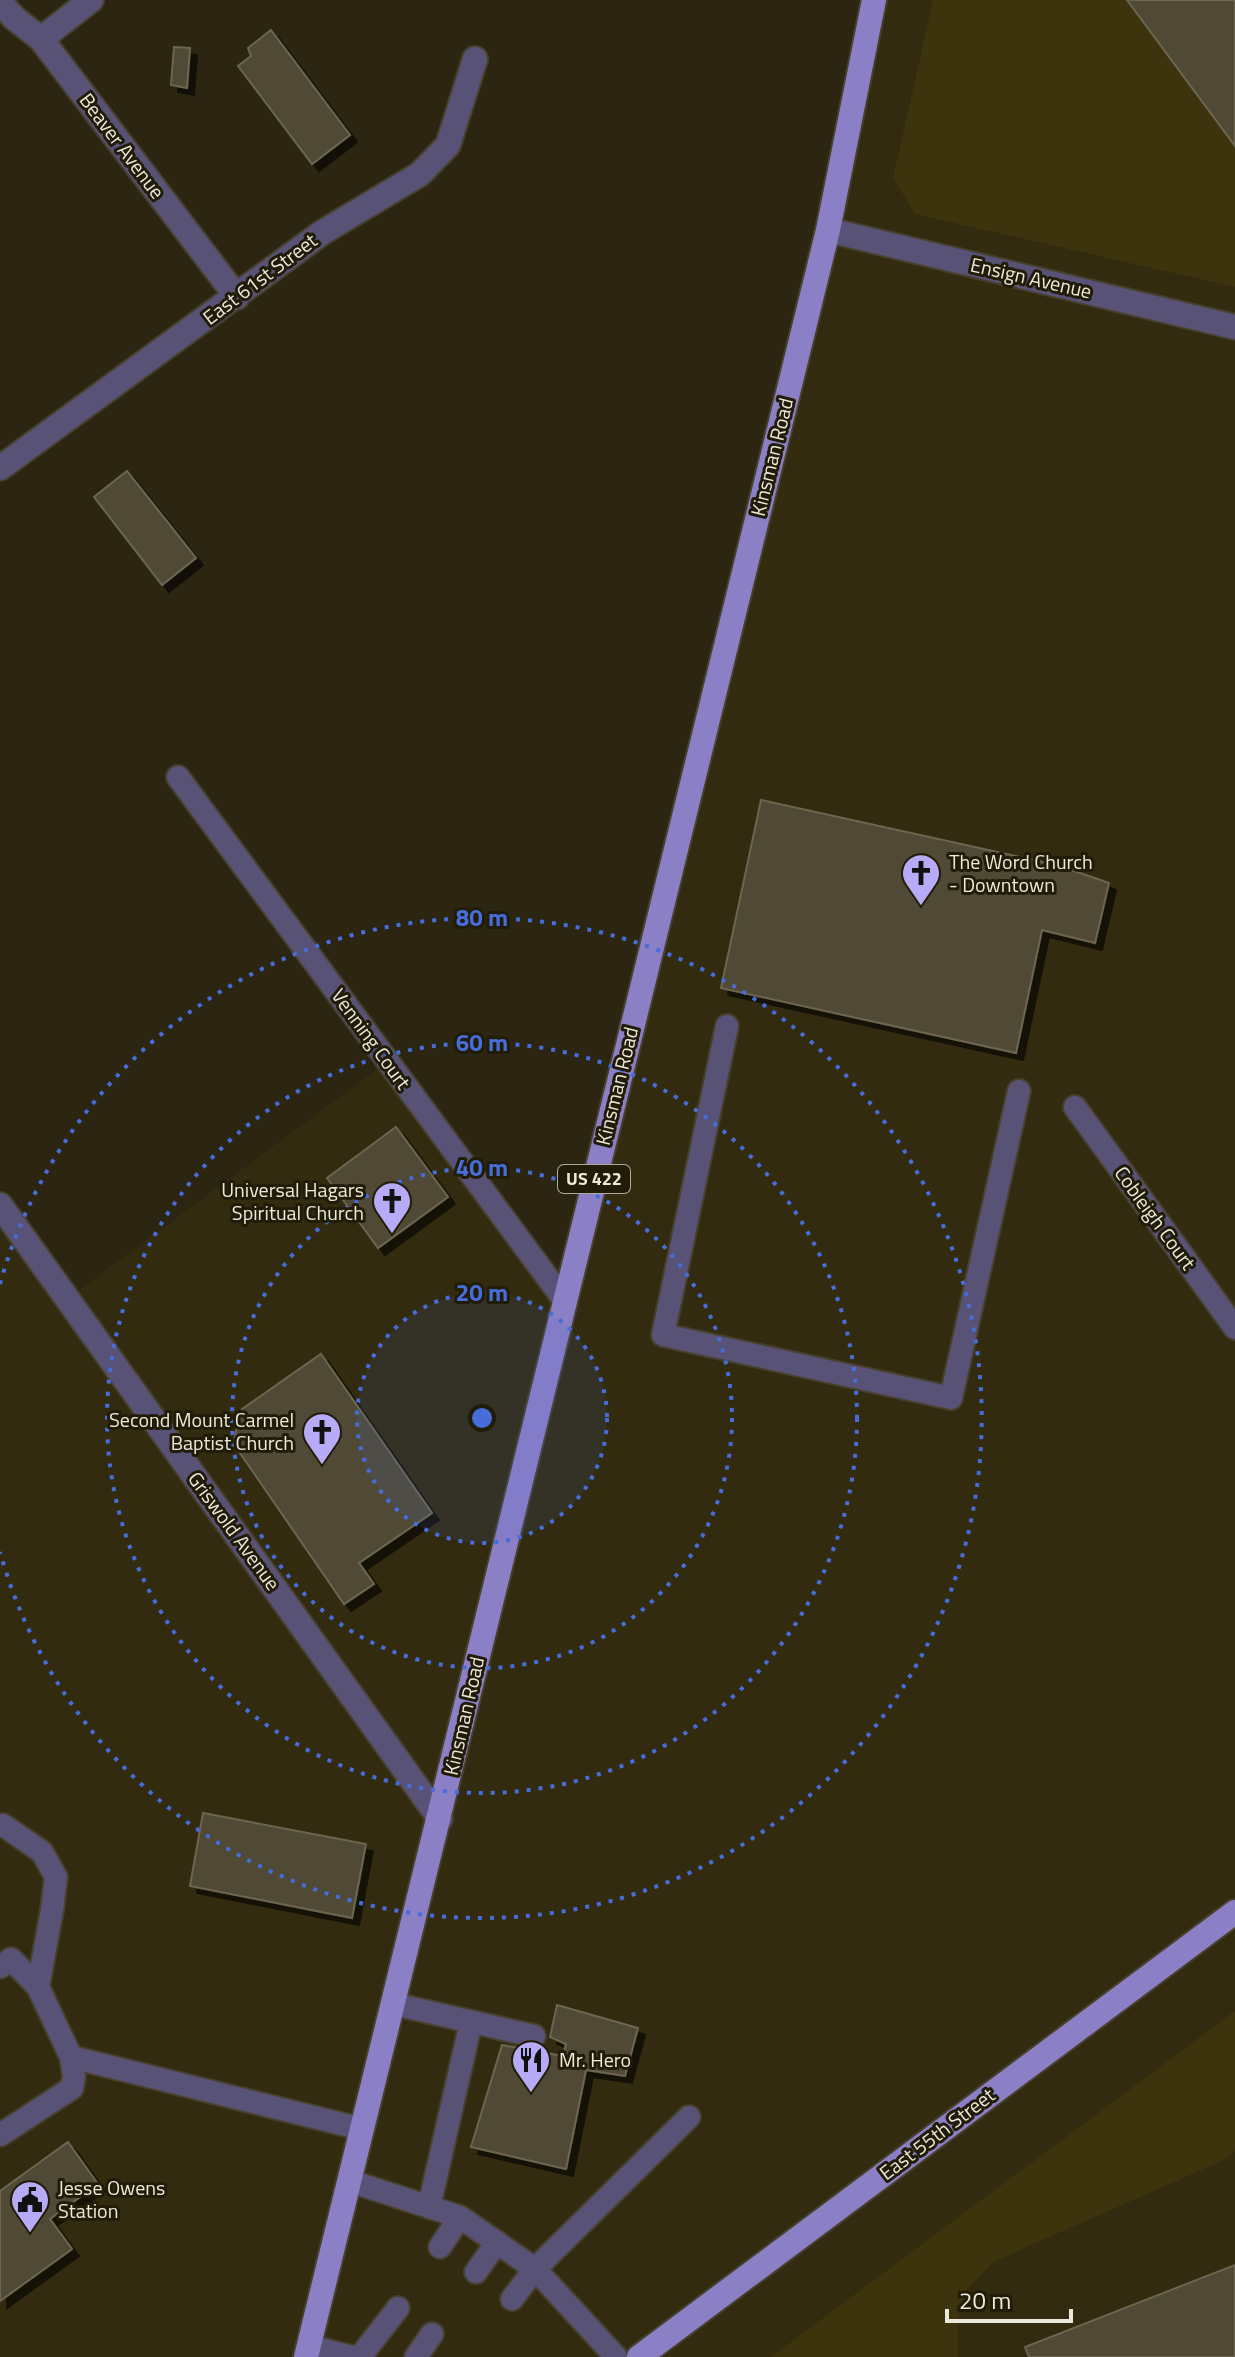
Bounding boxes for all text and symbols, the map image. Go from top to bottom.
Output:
street label: Beaver Avenue [72,86,173,205]
street label: East 61st Street [196,225,324,332]
street label: Ensign Avenue [967,249,1095,307]
street label: Kinsman Road [742,394,801,519]
place label: The Word Church - Downtown [949,846,1093,900]
church icon: The Word Church - Downtown [900,852,942,907]
text: 80 m [456,899,508,935]
street label: Venning Court [324,982,419,1096]
street label: Kinsman Road [587,1023,646,1148]
text: 60 m [456,1024,508,1060]
text: 40 m [456,1149,508,1185]
street label: Cobleigh Court [1107,1159,1204,1276]
road number: US 422 [558,1165,630,1193]
place label: Universal Hagars Spiritual Church [221,1174,364,1228]
church icon: Universal Hagars Spiritual Church [371,1180,413,1235]
text: 20 m [456,1274,508,1310]
place label: Second Mount Carmel Baptist Church [109,1404,294,1458]
centre of rings [468,1404,496,1432]
church icon: Second Mount Carmel Baptist Church [301,1411,343,1466]
street label: Griswold Avenue [181,1465,288,1597]
street label: Kinsman Road [435,1653,492,1778]
restaurant icon: Mr. Hero [510,2039,552,2094]
place label: Mr. Hero [559,2044,631,2075]
street label: East 55th Street [872,2080,1001,2187]
place label: Jesse Owens Station [58,2172,165,2226]
public building icon: Jesse Owens Station [9,2179,51,2234]
scale bar [947,2273,1071,2323]
text: 20 m [959,2282,1011,2318]

